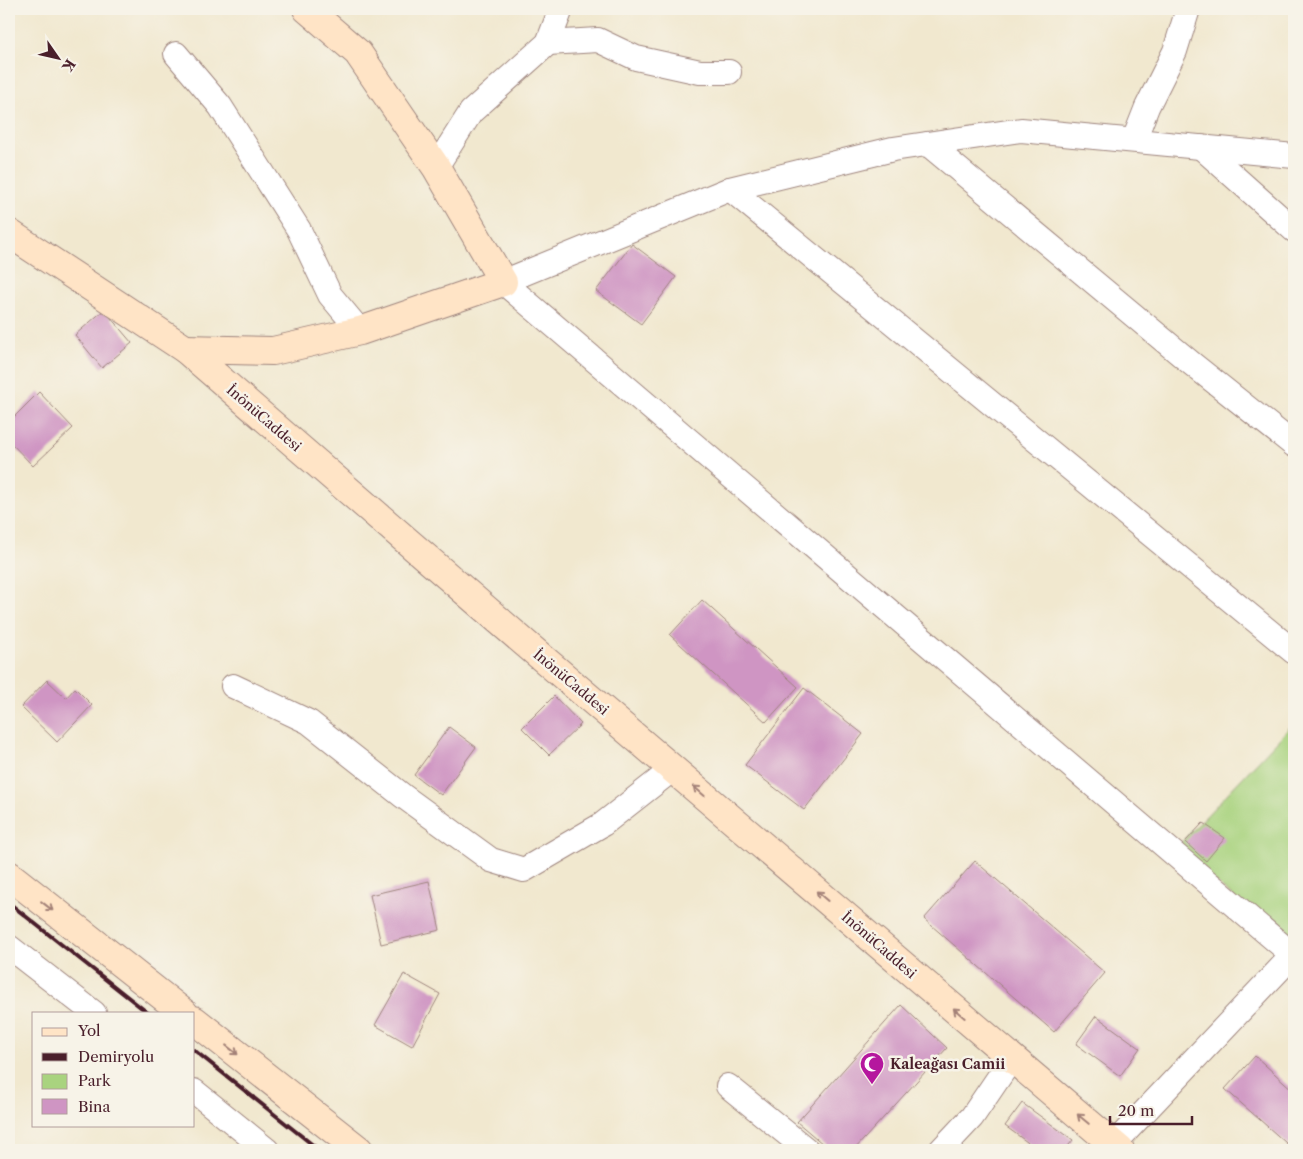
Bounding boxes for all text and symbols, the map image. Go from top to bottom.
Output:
north arrow [32,32,82,82]
text: K [58,56,79,76]
street label: İnönüCaddesi [223,381,305,455]
street label: İnönüCaddesi [530,645,612,719]
one-way arrow [692,785,705,797]
one-way arrow [816,891,829,902]
one-way arrow [40,900,53,911]
street label: İnönüCaddesi [838,908,920,982]
one-way arrow [953,1008,966,1019]
legend [32,1012,195,1126]
text: Yol [77,1021,101,1040]
one-way arrow [225,1045,238,1056]
text: Demiryolu [78,1047,154,1066]
mosque icon: Kaleağası Camii [859,1051,885,1085]
place label: Kaleağası Camii [890,1055,1005,1073]
text: Park [78,1071,112,1090]
scale bar [1110,1094,1193,1126]
text: Bina [78,1097,110,1116]
text: 20 m [1118,1101,1154,1120]
one-way arrow [1076,1113,1089,1124]

